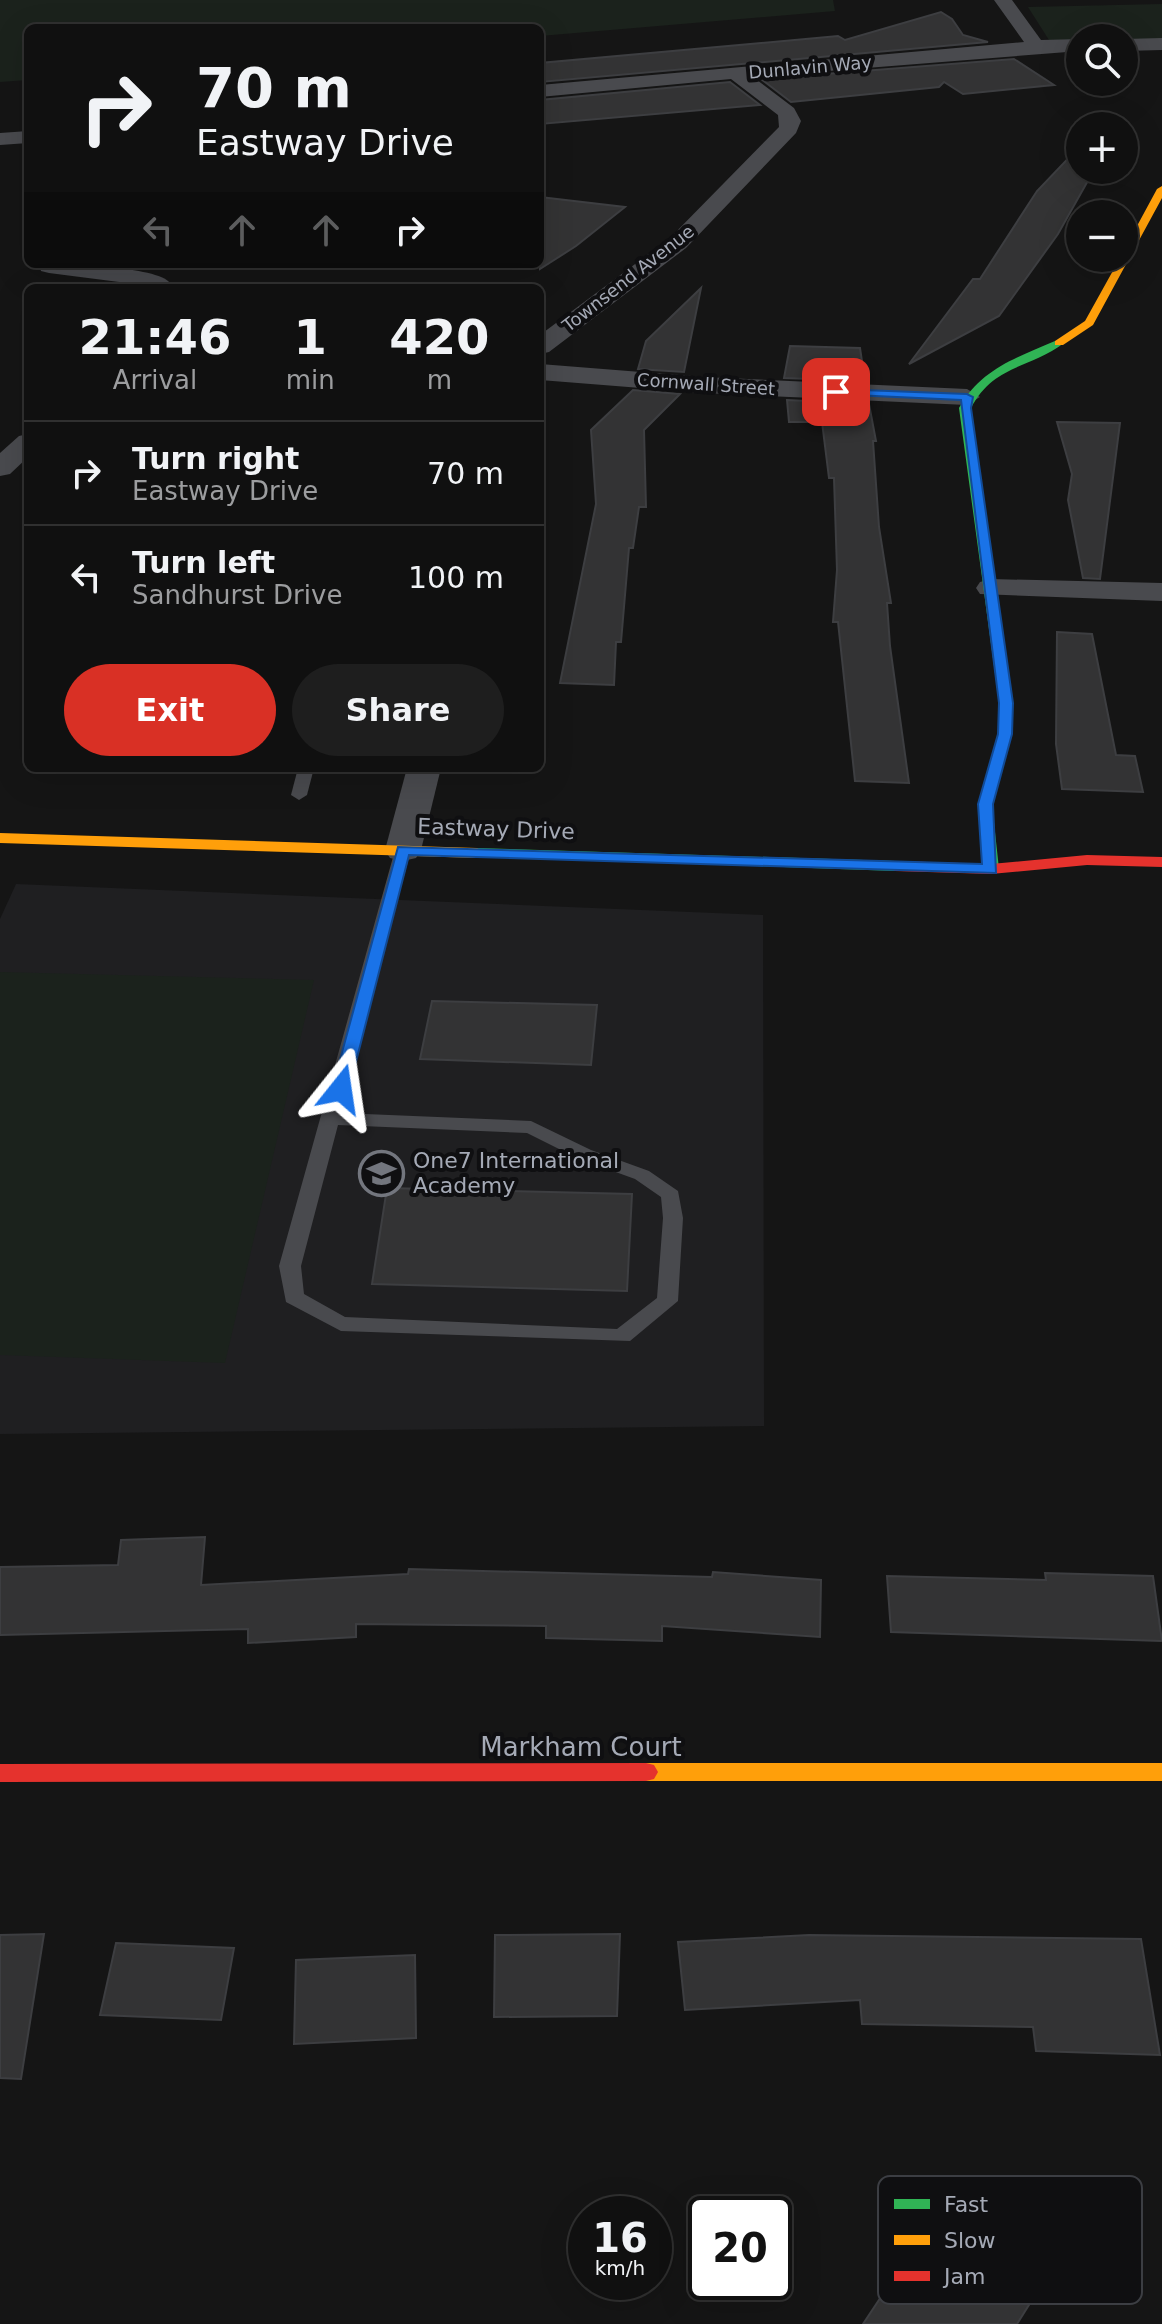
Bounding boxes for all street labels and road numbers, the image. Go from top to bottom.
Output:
street label: Dunlavin Way [747,51,873,83]
street label: Townsend Avenue [557,220,698,336]
street label: Cornwall Street [636,369,776,399]
street label: Eastway Drive [417,814,575,844]
street label: Markham Court [480,1732,682,1762]

